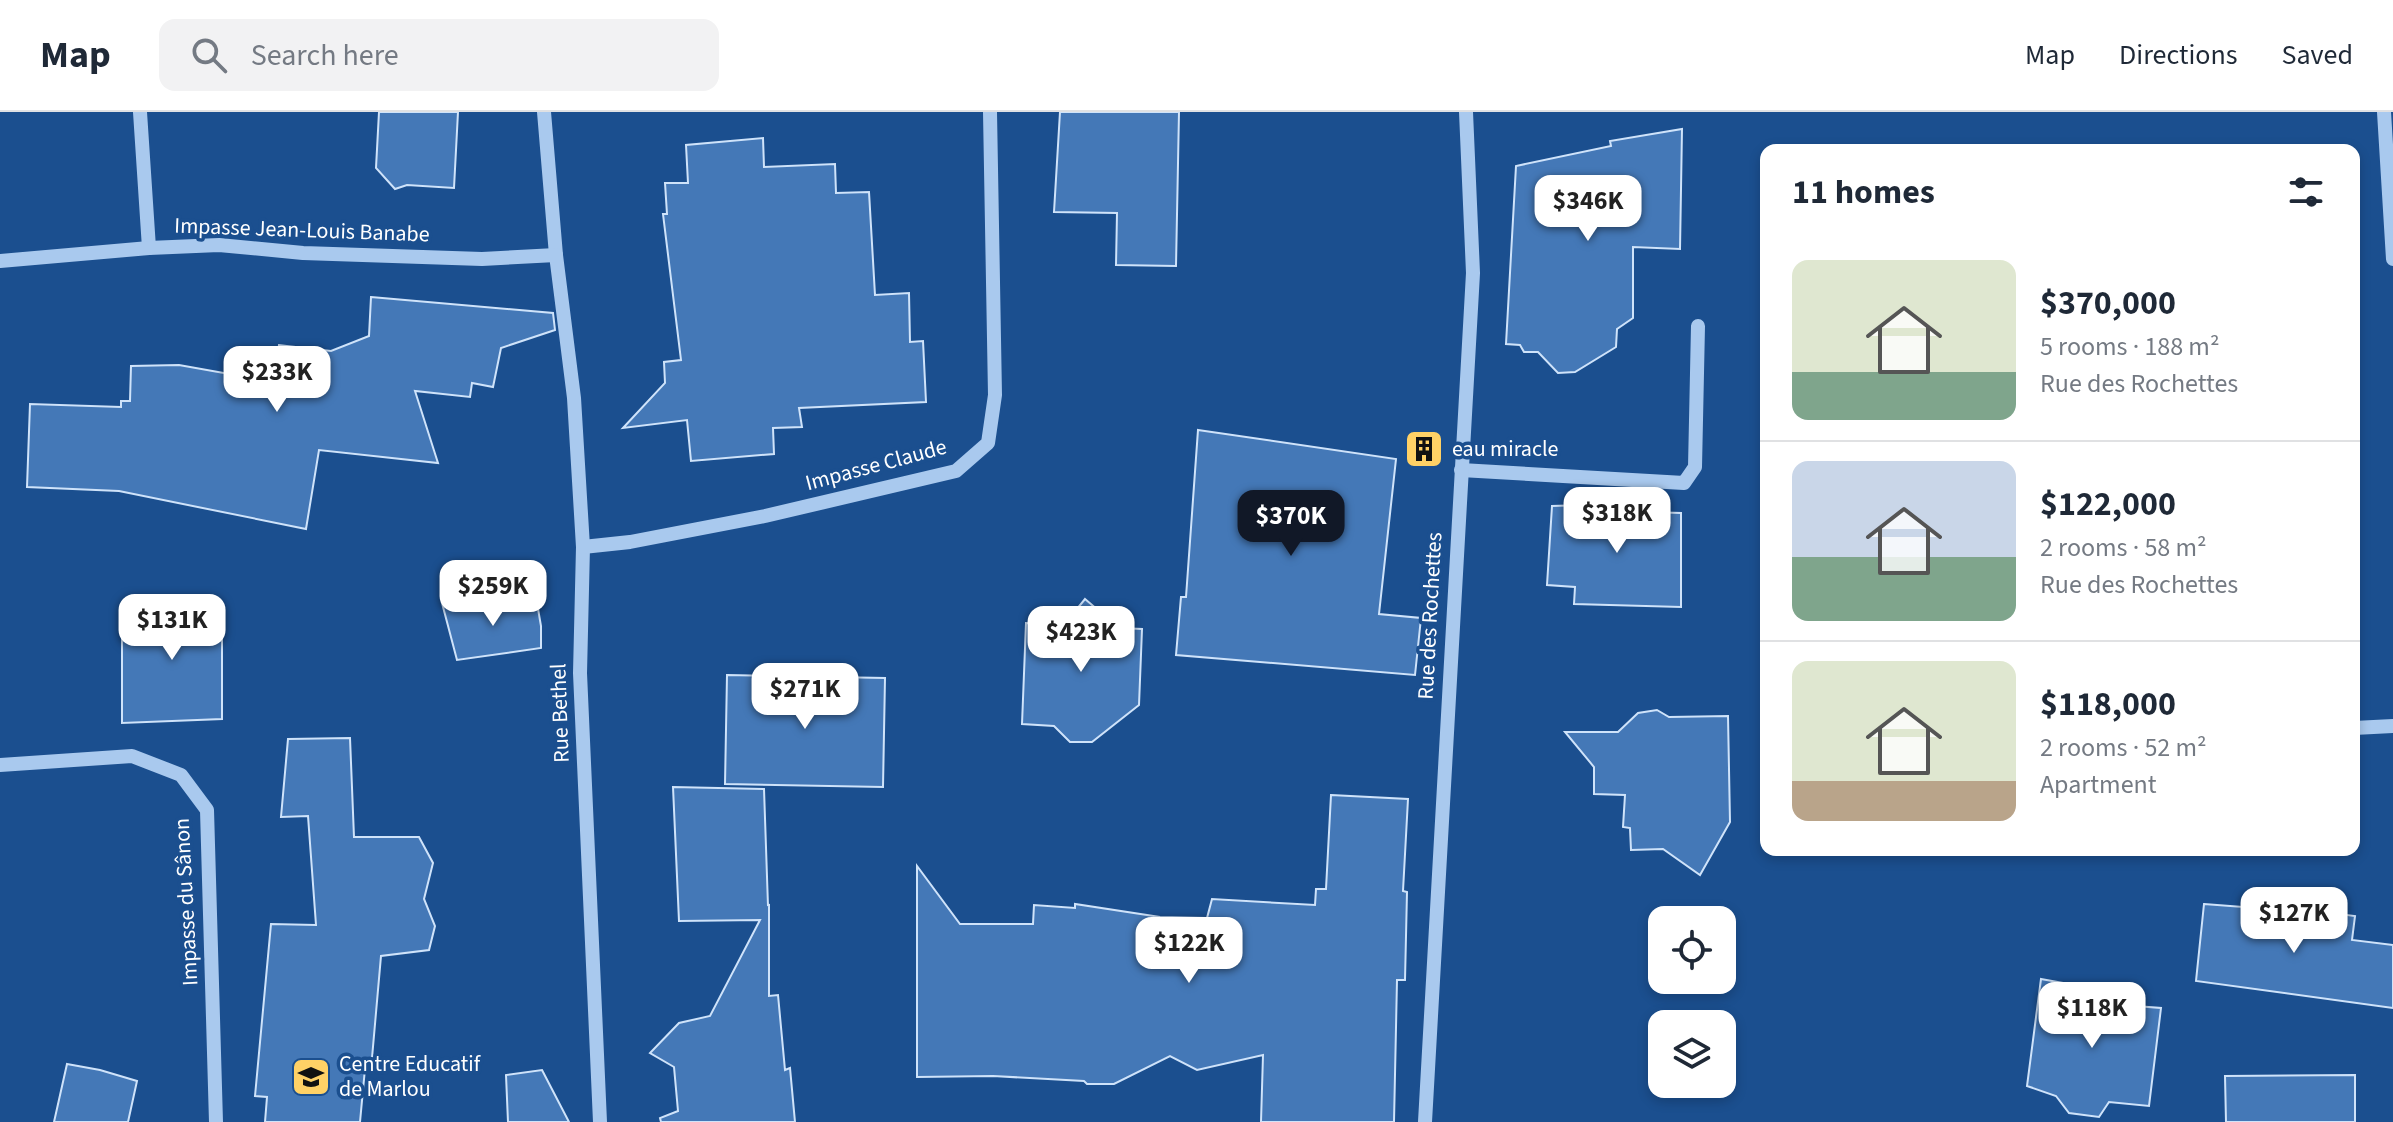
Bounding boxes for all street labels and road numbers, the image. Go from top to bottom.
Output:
street label: Impasse Jean-Louis Banabe [174,210,430,250]
street label: Impasse Claude [802,431,950,499]
street label: Rue des Rochettes [1410,531,1450,701]
street label: Rue Bethel [542,663,578,763]
street label: Impasse du Sânon [166,817,206,987]

